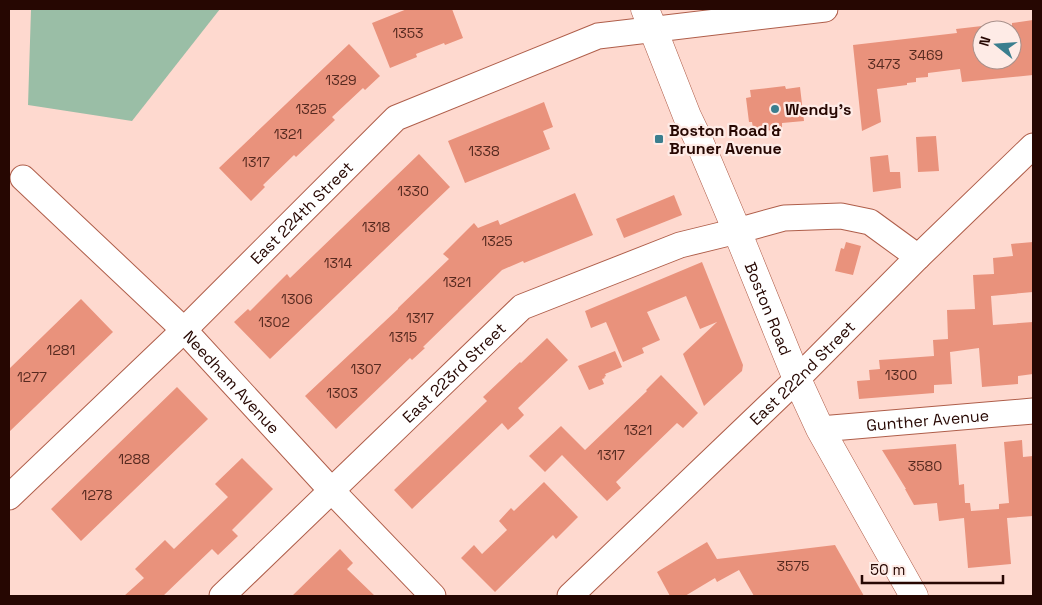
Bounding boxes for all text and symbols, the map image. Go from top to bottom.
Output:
north arrow [972,20,1022,70]
house number: 1353 [392,24,424,42]
text: N [975,34,995,48]
house number: 3469 [909,46,943,64]
house number: 3473 [867,55,901,73]
house number: 1329 [325,71,357,89]
place label: Wendy's [785,99,851,120]
house number: 1325 [295,100,327,118]
marker: Wendy's [769,103,781,115]
place label: Boston Road & Bruner Avenue [669,120,782,159]
house number: 1321 [274,125,302,143]
marker: Boston Road & Bruner Avenue [653,133,665,145]
house number: 1338 [468,142,500,160]
house number: 1317 [242,153,270,171]
street label: East 224th Street [246,157,357,268]
house number: 1330 [397,182,429,200]
house number: 1318 [362,218,391,236]
house number: 1325 [481,232,513,250]
house number: 1314 [324,254,353,272]
street label: Boston Road [740,259,797,358]
house number: 1321 [443,273,471,291]
house number: 1306 [281,290,313,308]
house number: 1317 [406,309,434,327]
house number: 1302 [258,313,290,331]
street label: East 222nd Street [745,316,859,429]
street label: East 223rd Street [398,318,510,427]
street label: Needham Avenue [179,326,285,438]
house number: 1315 [389,328,417,346]
house number: 1281 [47,341,75,359]
house number: 1307 [351,360,382,378]
house number: 1300 [885,366,917,384]
house number: 1277 [17,368,47,386]
house number: 1303 [326,384,358,402]
street label: Gunther Avenue [865,404,990,436]
house number: 1321 [624,421,652,439]
house number: 1317 [597,446,625,464]
house number: 1288 [118,450,150,468]
house number: 3580 [908,457,942,475]
house number: 1278 [82,486,113,504]
scale bar [862,552,1003,584]
house number: 3575 [777,557,809,575]
text: 50 m [870,560,905,579]

